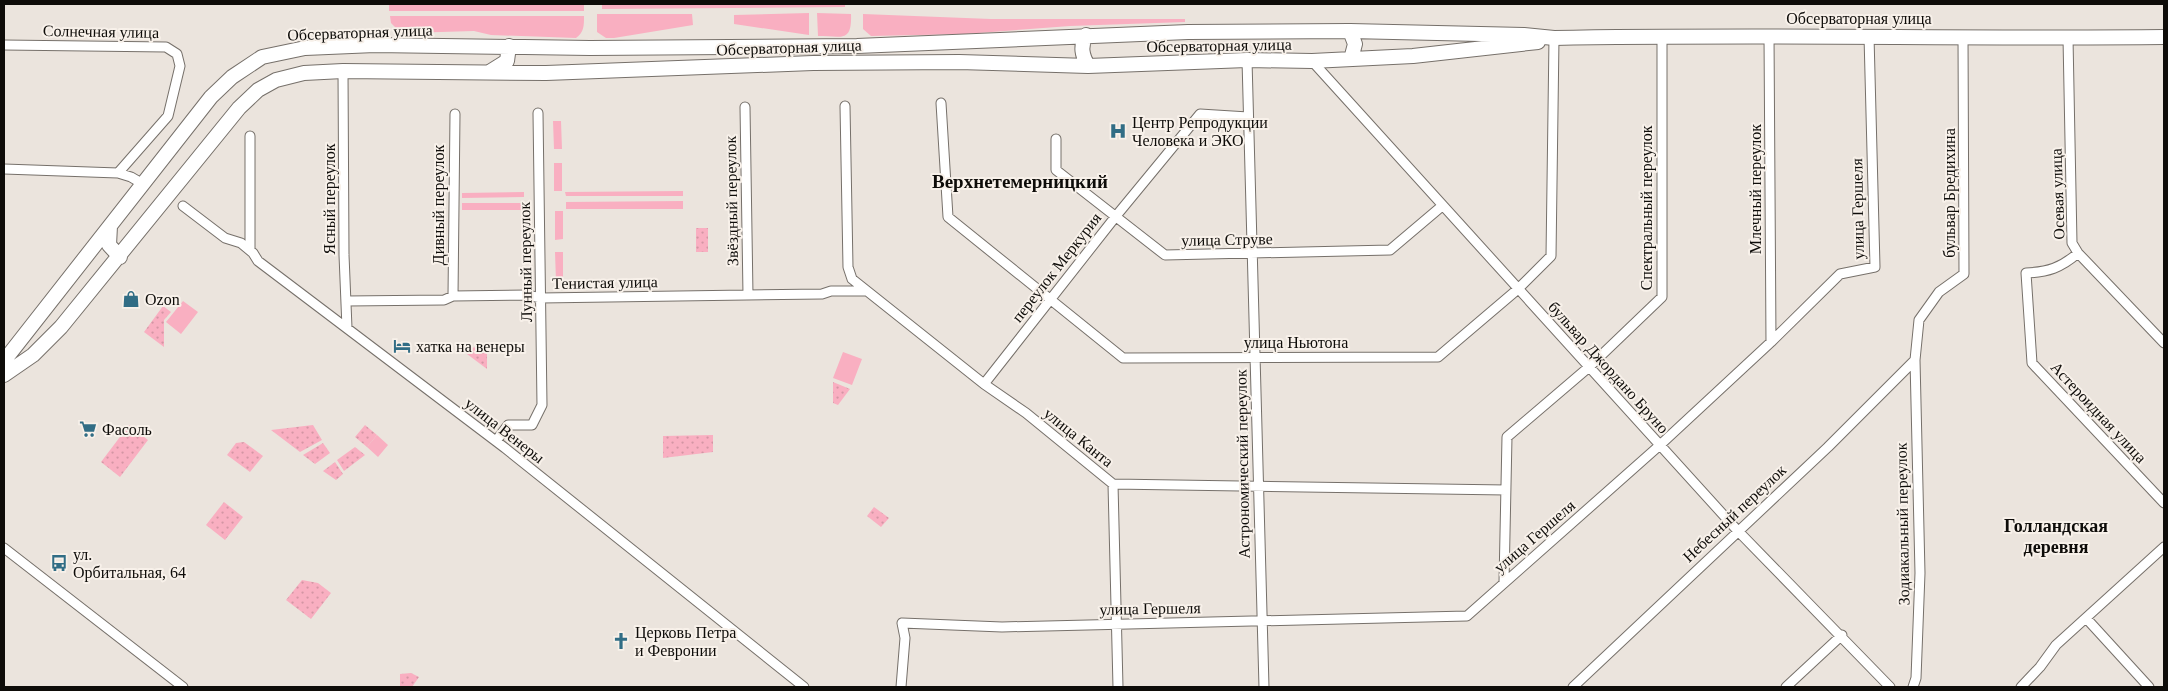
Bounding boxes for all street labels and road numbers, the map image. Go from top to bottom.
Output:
street label: Обсерваторная улица [1786,10,1932,28]
street label: Обсерваторная улица [287,21,433,45]
street label: Солнечная улица [43,22,159,42]
street label: Обсерваторная улица [716,36,862,60]
street label: Обсерваторная улица [1146,36,1292,56]
street label: Млечный переулок [1747,124,1765,254]
street label: Спектральный переулок [1638,125,1656,290]
street label: бульвар Бредихина [1941,128,1959,258]
street label: Звёздный переулок [722,136,742,266]
street label: Ясный переулок [321,143,339,255]
street label: Дивный переулок [430,145,448,265]
street label: Осевая улица [2047,148,2069,240]
street label: улица Гершеля [1848,157,1868,260]
street label: Лунный переулок [516,201,536,322]
street label: переулок Меркурия [1008,209,1106,326]
street label: улица Струве [1181,230,1273,250]
street label: Тенистая улица [552,273,658,293]
street label: бульвар Джордано Бруно [1544,298,1672,437]
street label: улица Ньютона [1244,334,1348,352]
street label: Астероидная улица [2047,358,2150,467]
street label: Астрономический переулок [1232,369,1254,559]
street label: улица Венеры [461,394,548,467]
street label: улица Канта [1040,404,1117,471]
street label: Зодиакальный переулок [1893,442,1913,605]
street label: Небесный переулок [1679,461,1790,566]
street label: улица Гершеля [1490,496,1579,577]
street label: улица Гершеля [1099,599,1202,619]

